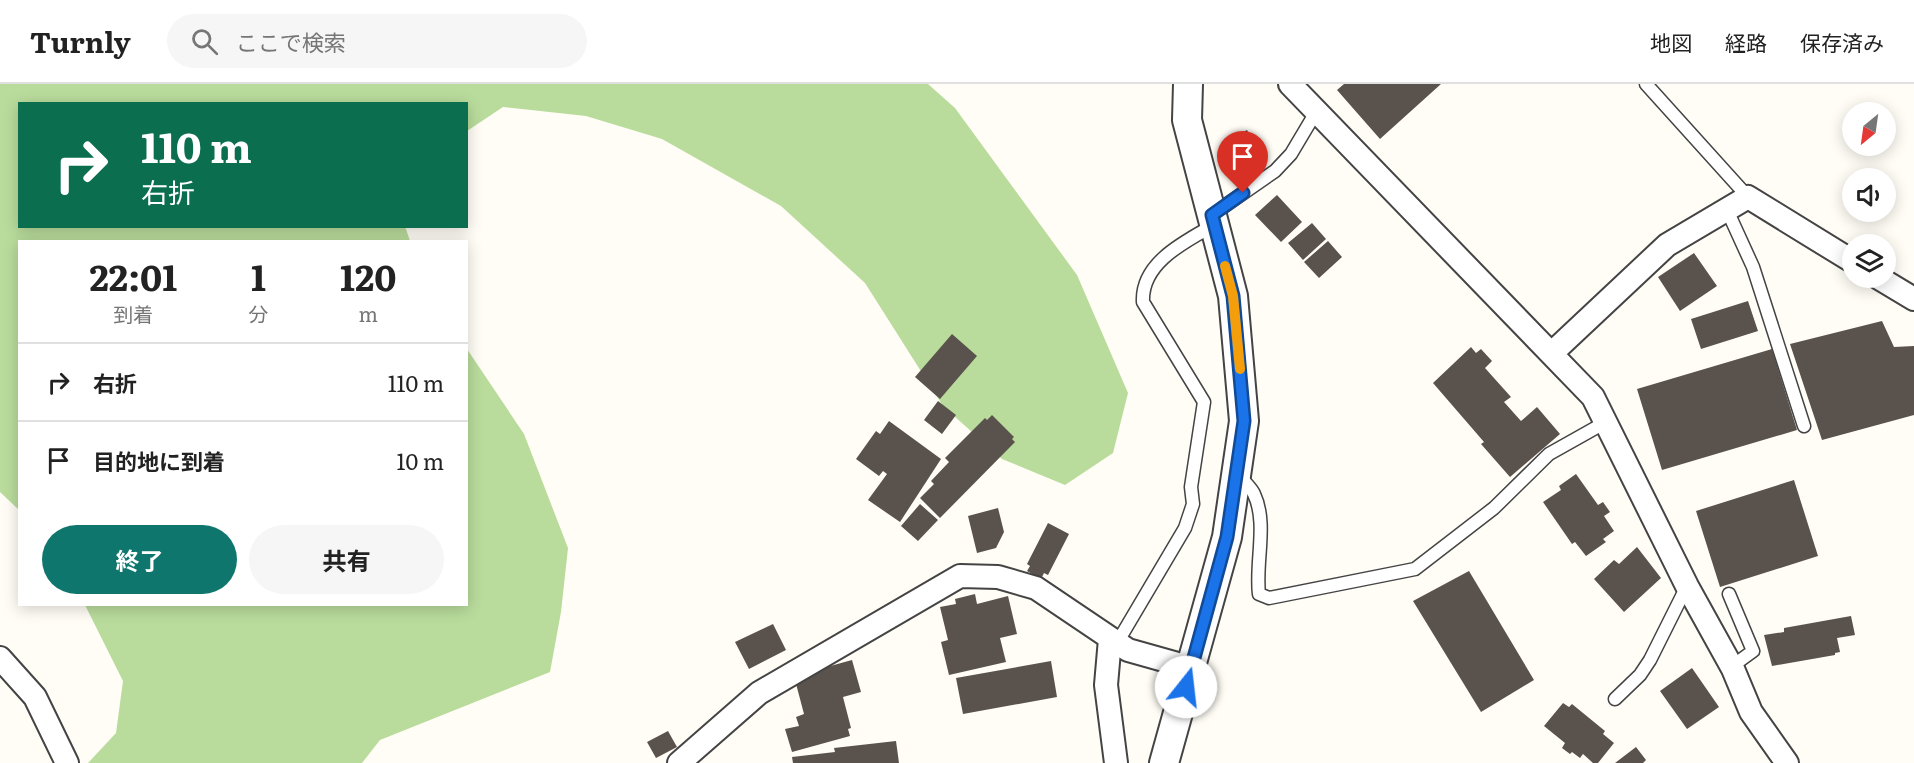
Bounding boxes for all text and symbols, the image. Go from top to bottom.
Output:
search box [167,14,587,68]
text: Turnly [30,20,131,62]
icon: search [188,25,221,58]
text: ここで検索 [236,25,346,58]
text: 地図 [1650,26,1692,57]
text: 経路 [1725,26,1767,57]
text: 保存済み [1800,26,1884,57]
north arrow [1842,102,1896,156]
map controls [1842,102,1896,288]
text: 110 m [141,114,252,176]
icon: right [42,126,120,204]
pin [1217,131,1268,193]
icon: arrive [1226,140,1259,173]
button: sound [1842,168,1896,222]
text: 右折 [141,171,195,211]
button: layers [1842,234,1896,288]
text: 22:01 [89,249,177,302]
text: 1 [251,249,266,302]
text: 120 [340,249,396,302]
text: 到着 [113,298,153,328]
text: 分 [249,298,269,328]
text: m [359,298,378,328]
icon: right [42,366,75,399]
text: 右折 [93,366,137,399]
text: 110 m [388,366,444,399]
icon: arrive [42,444,75,477]
text: 目的地に到着 [93,444,225,477]
text: 10 m [397,444,444,477]
button: 終了 [42,525,237,594]
button: 共有 [249,525,444,594]
position arrow [1154,655,1218,719]

